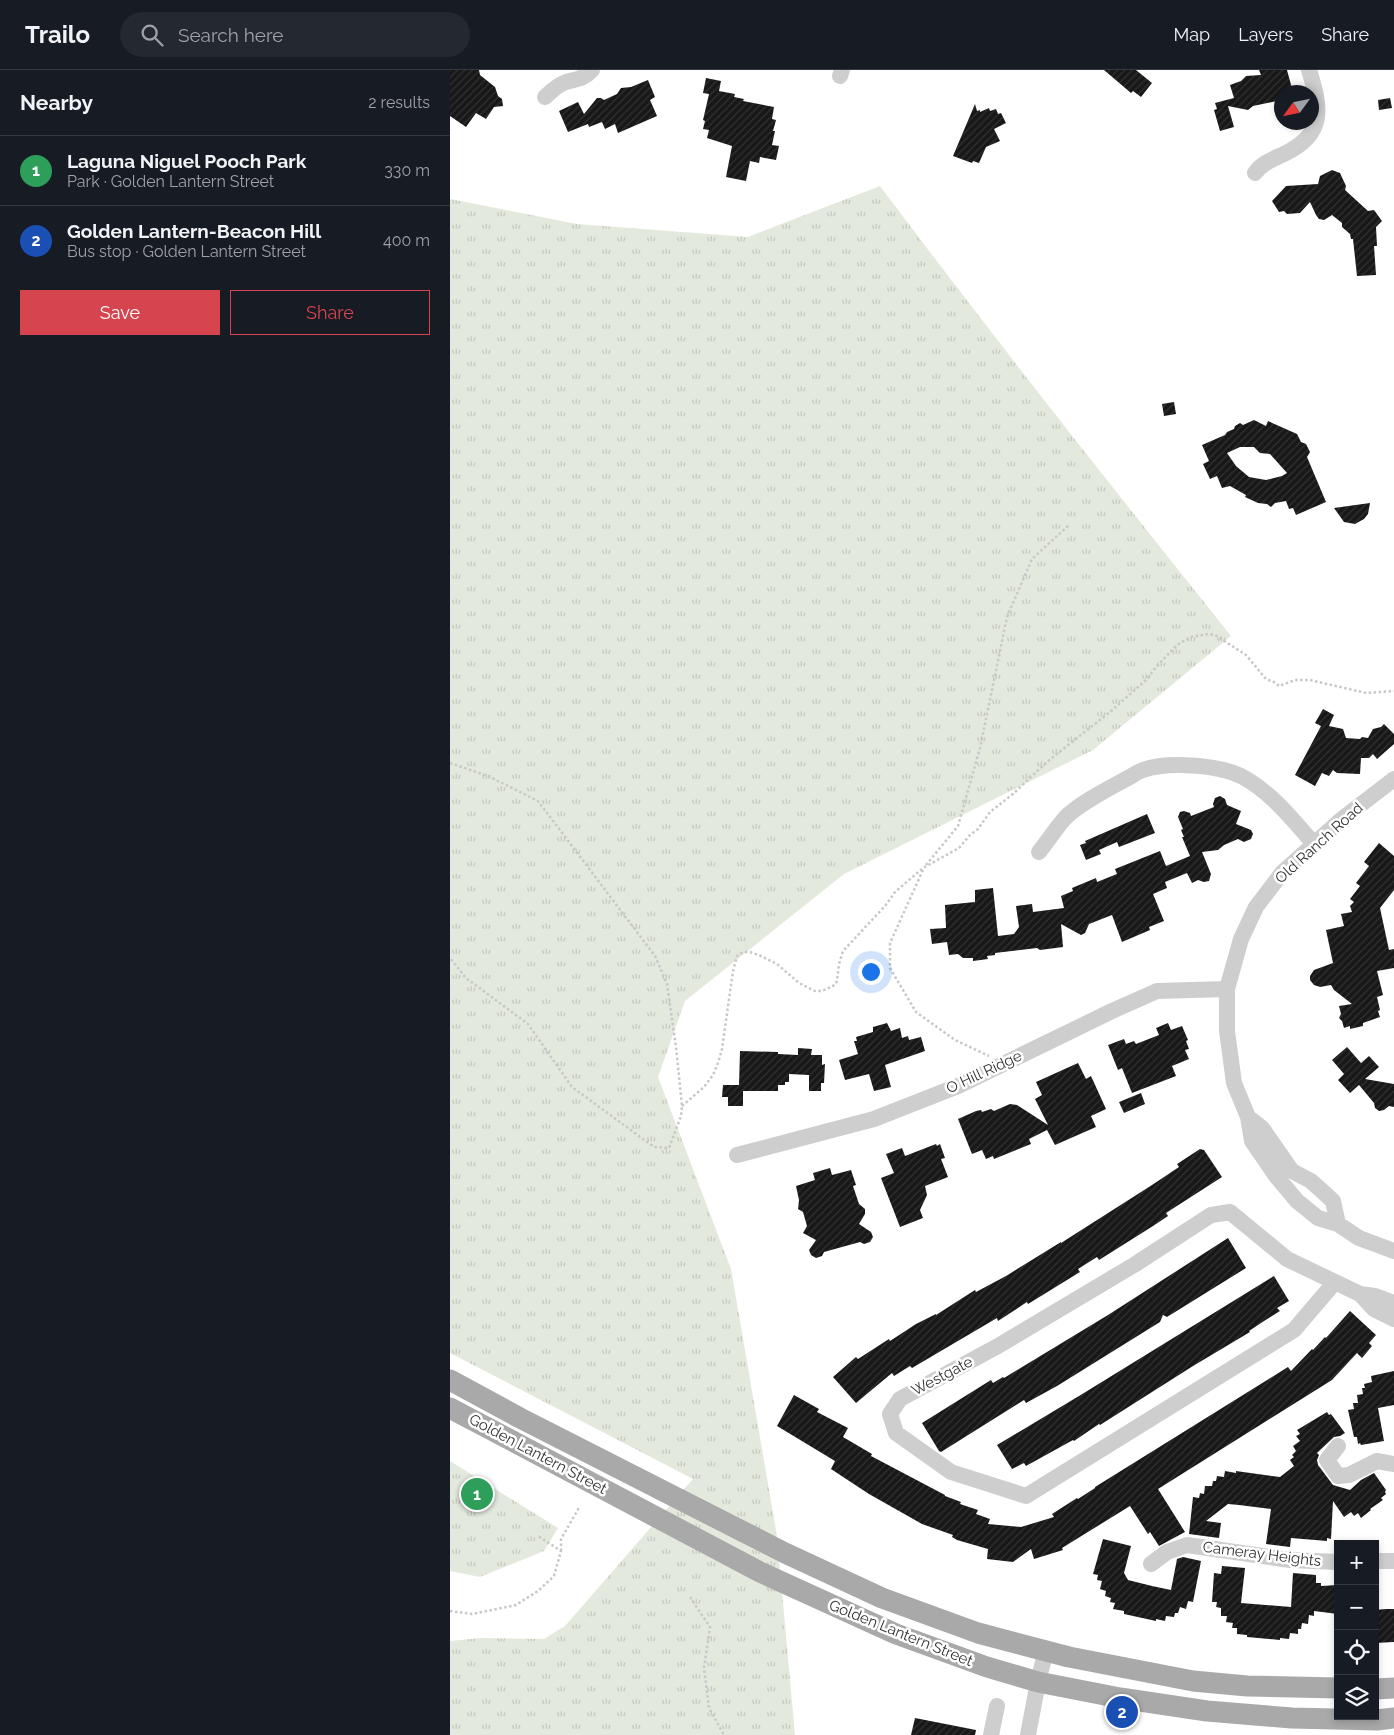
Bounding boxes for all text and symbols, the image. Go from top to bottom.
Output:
search box [120,12,470,57]
text: Trailo [25,20,90,49]
icon: search [138,21,166,49]
text: Search here [178,24,283,46]
text: Map [1174,24,1210,45]
text: Layers [1238,24,1293,45]
text: Share [1321,24,1369,45]
north arrow [1274,85,1319,130]
text: Nearby [20,90,93,115]
text: 2 results [368,93,430,112]
text: Laguna Niguel Pooch Park [67,150,306,172]
text: 1 [32,161,40,180]
text: 330 m [384,161,430,180]
text: Park · Golden Lantern Street [67,172,274,191]
text: Golden Lantern-Beacon Hill [67,220,321,242]
text: 2 [31,231,41,250]
text: 400 m [383,231,430,250]
text: Bus stop · Golden Lantern Street [67,242,306,261]
button: Save [20,290,220,335]
button: Share [230,290,430,335]
street label: Old Ranch Road [1271,799,1367,887]
your location [858,959,884,985]
street label: O Hill Ridge [943,1047,1025,1097]
street label: Westgate [908,1352,976,1400]
street label: Golden Lantern Street [466,1410,610,1498]
pin: 1 [461,1475,493,1513]
street label: Cameray Heights [1202,1538,1322,1570]
map controls [1334,1540,1379,1720]
button: + [1334,1540,1379,1585]
button: − [1334,1585,1379,1630]
street label: Golden Lantern Street [827,1596,975,1670]
button: locate [1334,1630,1379,1675]
button: layers [1334,1675,1379,1720]
pin: 2 [1106,1693,1138,1731]

